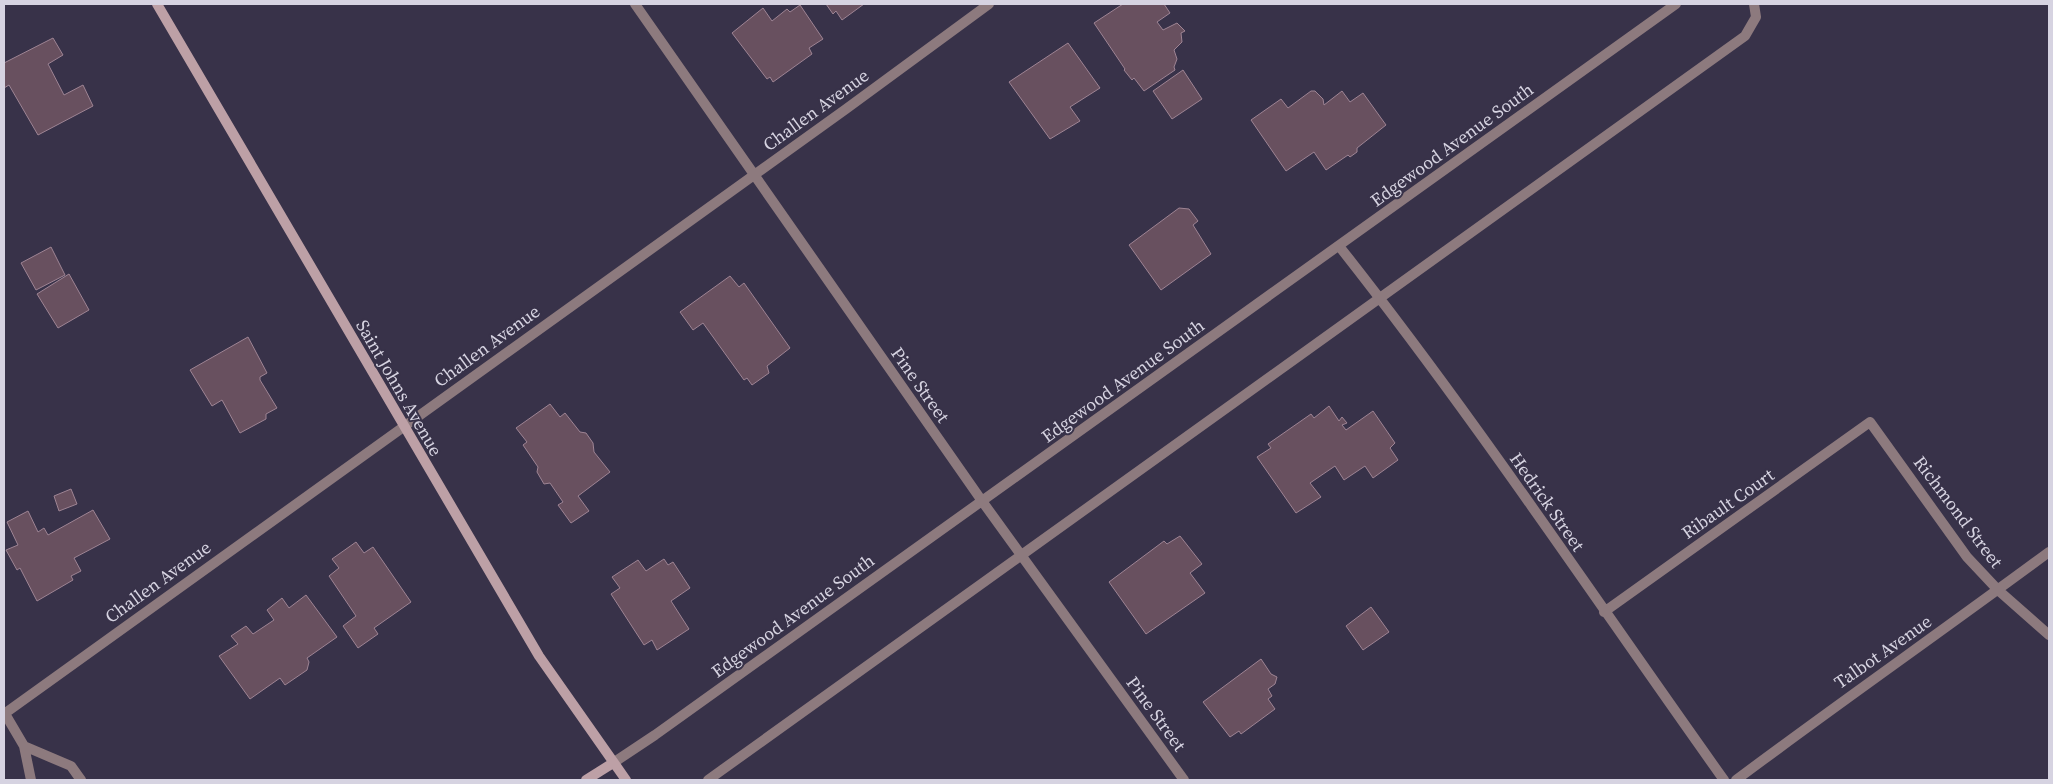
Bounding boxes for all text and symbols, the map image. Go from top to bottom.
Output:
street label: Challen Avenue [758,63,874,157]
street label: Edgewood Avenue South [1365,77,1538,212]
street label: Challen Avenue [429,299,545,393]
street label: Edgewood Avenue South [1036,313,1209,448]
street label: Saint Johns Avenue [350,315,449,460]
street label: Pine Street [885,342,956,428]
street label: Hedrick Street [1504,447,1591,556]
street label: Richmond Street [1908,450,2009,573]
street label: Ribault Court [1676,462,1779,545]
street label: Challen Avenue [100,535,216,629]
street label: Edgewood Avenue South [706,548,879,683]
street label: Talbot Avenue [1829,609,1937,694]
street label: Pine Street [1121,671,1192,756]

